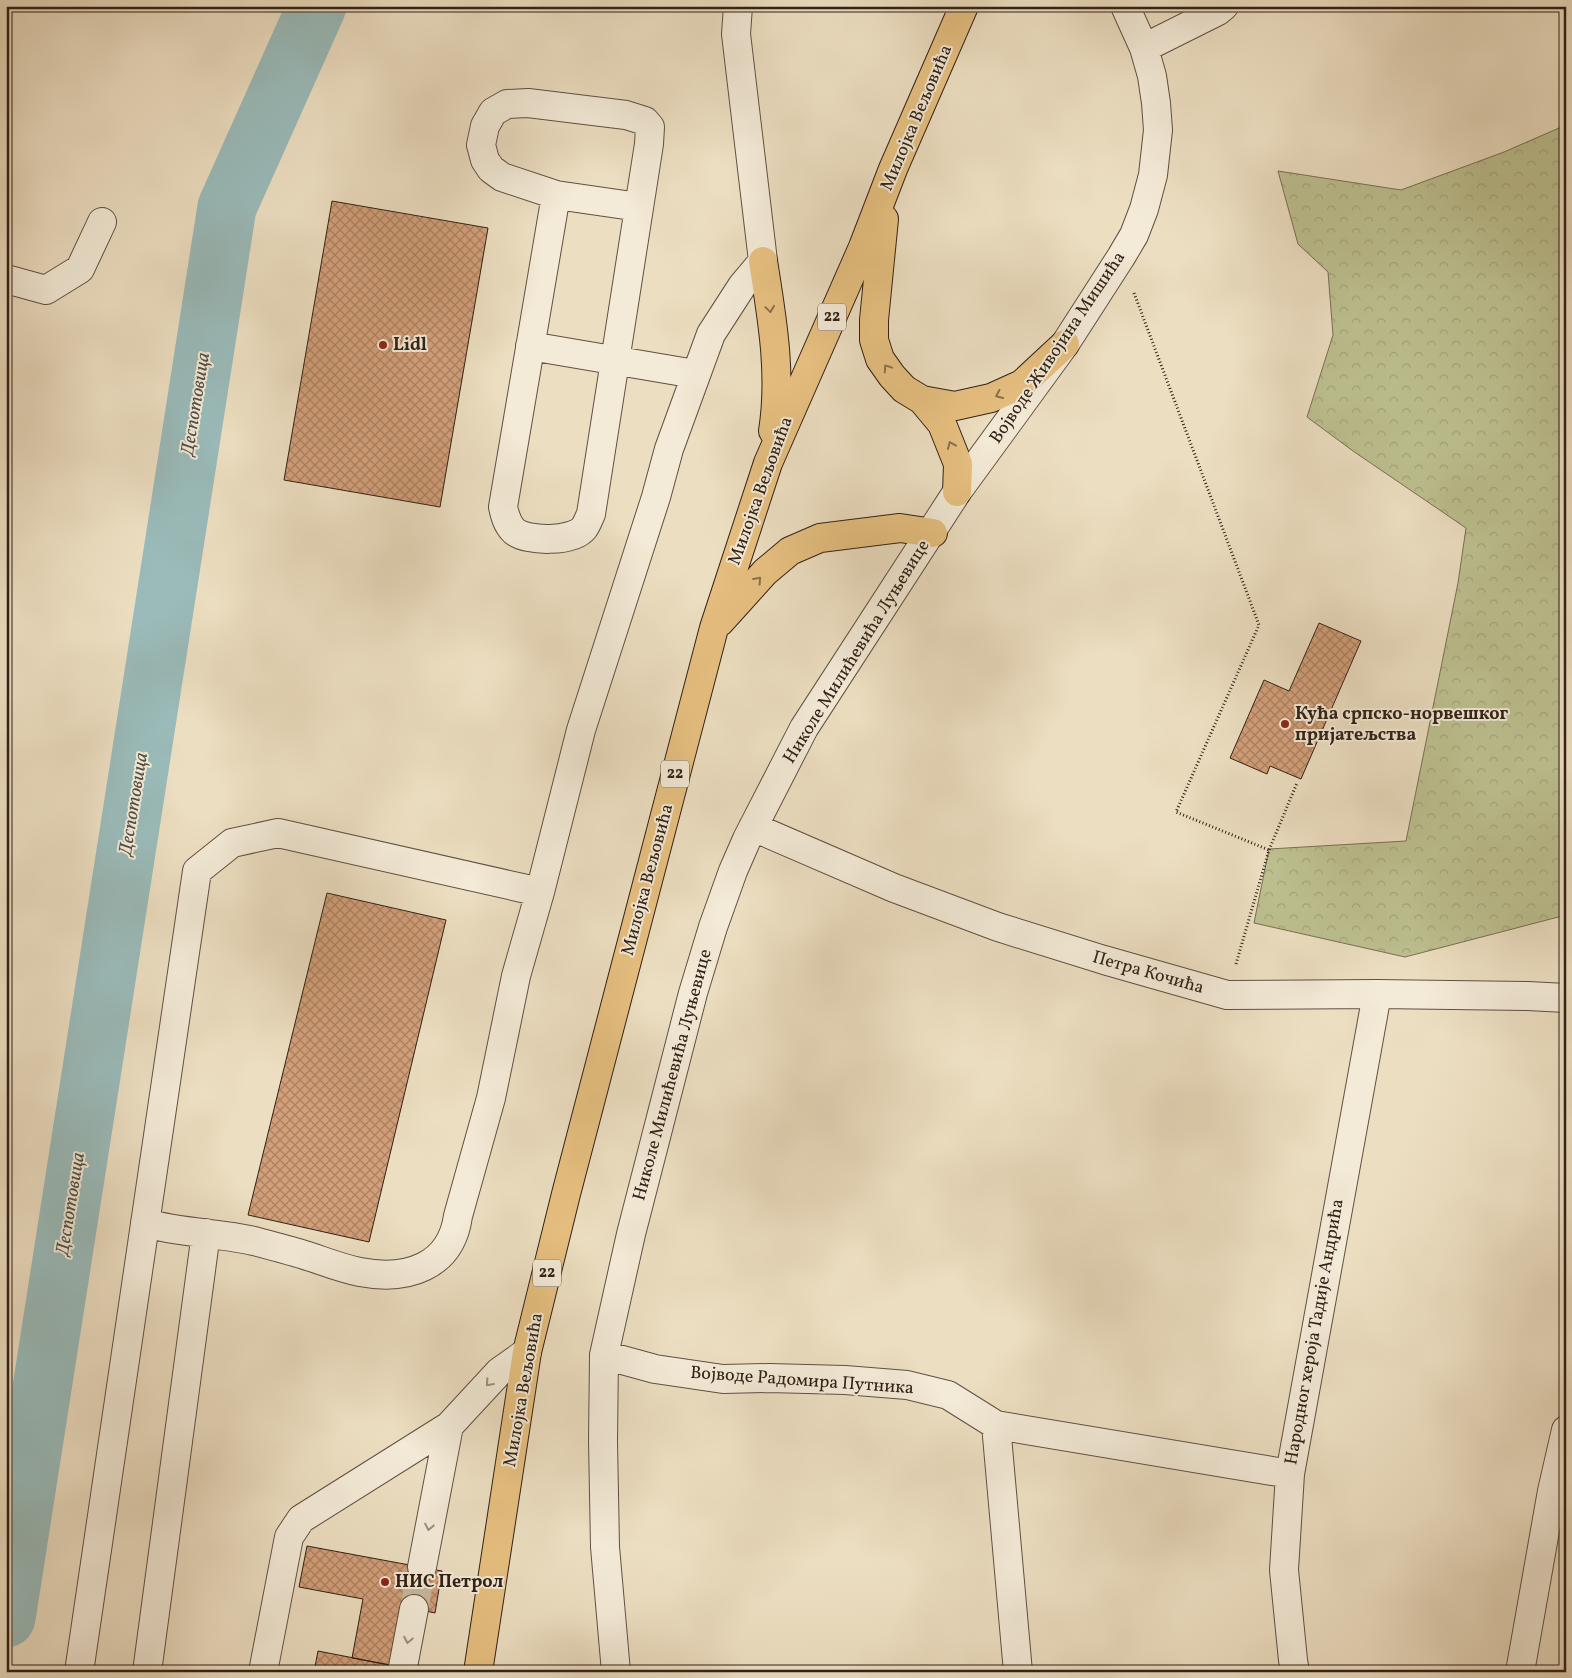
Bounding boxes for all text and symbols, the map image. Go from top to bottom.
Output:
street label: Милојка Вељовића [875,41,959,195]
street label: Војводе Живојина Мишића [984,247,1132,449]
road number: 22 [818,304,846,330]
one-way arrow [765,305,775,314]
place label: Lidl [393,333,427,358]
marker: Lidl [377,339,389,351]
water label: Деспотовица [175,350,217,459]
one-way arrow [883,364,893,373]
one-way arrow [995,388,1004,399]
street label: Милојка Вељовића [723,413,799,569]
one-way arrow [946,441,957,450]
street label: Николе Милићевића Луњевице [778,535,936,769]
one-way arrow [753,576,762,585]
place label: Кућа српско-норвешког пријатељства [1295,702,1508,748]
marker: Кућа српско-норвешког пријатељства [1279,718,1291,730]
water label: Деспотовица [113,750,155,859]
road number: 22 [661,761,689,788]
street label: Милојка Вељовића [616,801,680,959]
street label: Петра Кочића [1089,945,1207,1001]
street label: Николе Милићевића Луњевице [627,946,719,1204]
water label: Деспотовица [50,1150,92,1259]
street label: Народног хероја Тадије Андрића [1279,1197,1351,1467]
road number: 22 [533,1260,561,1286]
street label: Милојка Вељовића [498,1311,550,1469]
street label: Војводе Радомира Путника [689,1361,915,1401]
one-way arrow [486,1377,495,1386]
one-way arrow [424,1523,435,1532]
place label: НИС Петрол [395,1570,503,1595]
marker: НИС Петрол [379,1576,391,1588]
one-way arrow [403,1636,413,1645]

